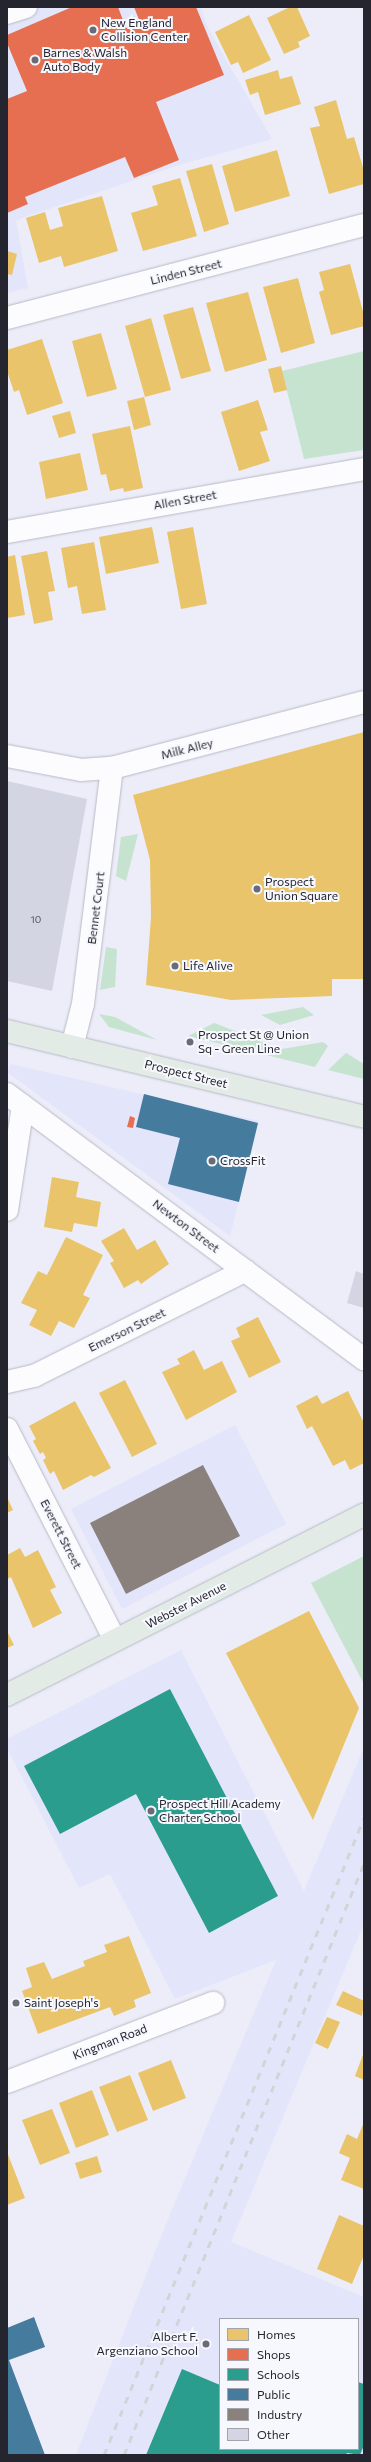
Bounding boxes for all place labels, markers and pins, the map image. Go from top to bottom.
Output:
place label: New England Collision Center [101,16,188,44]
marker: New England Collision Center [88,25,98,35]
place label: Barnes & Walsh Auto Body [43,46,127,74]
marker: Barnes & Walsh Auto Body [30,55,40,65]
place label: Prospect Union Square [265,875,338,903]
marker: Prospect Union Square [252,884,262,894]
place label: Life Alive [183,959,233,973]
marker: Life Alive [170,961,180,971]
place label: Prospect St @ Union Sq - Green Line [198,1028,309,1056]
marker: Prospect St @ Union Sq - Green Line [185,1037,195,1047]
place label: CrossFit [220,1154,266,1168]
marker: CrossFit [207,1156,217,1166]
place label: Prospect Hill Academy Charter School [159,1797,281,1825]
marker: Prospect Hill Academy Charter School [146,1806,156,1816]
place label: Saint Joseph's [24,1996,99,2010]
marker: Saint Joseph's [11,1998,21,2008]
place label: Albert F. Argenziano School [96,2330,198,2358]
marker: Albert F. Argenziano School [201,2339,211,2349]

